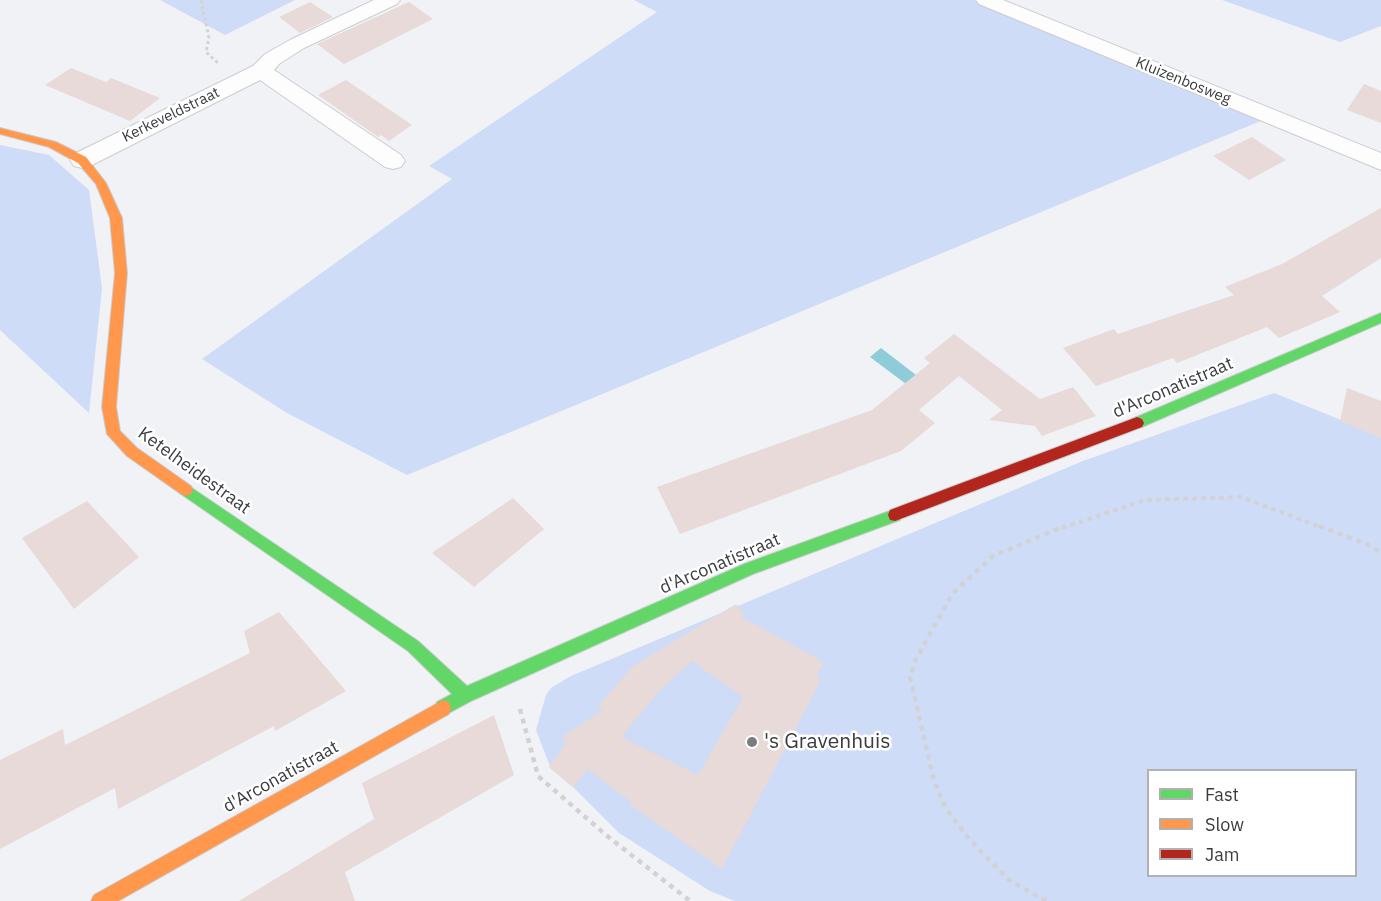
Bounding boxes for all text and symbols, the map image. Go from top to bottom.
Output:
street label: Kluizenbosweg [1133,54,1233,108]
street label: Kerkeveldstraat [119,84,223,146]
street label: d'Arconatistraat [1110,353,1236,423]
street label: Ketelheidestraat [134,423,254,519]
street label: d'Arconatistraat [657,529,783,599]
place label: 's Gravenhuis [764,729,890,755]
marker: 's Gravenhuis [745,735,759,749]
street label: d'Arconatistraat [219,736,343,818]
legend [1147,769,1357,877]
text: Fast [1205,783,1239,806]
text: Slow [1205,813,1244,836]
text: Jam [1205,843,1240,866]

